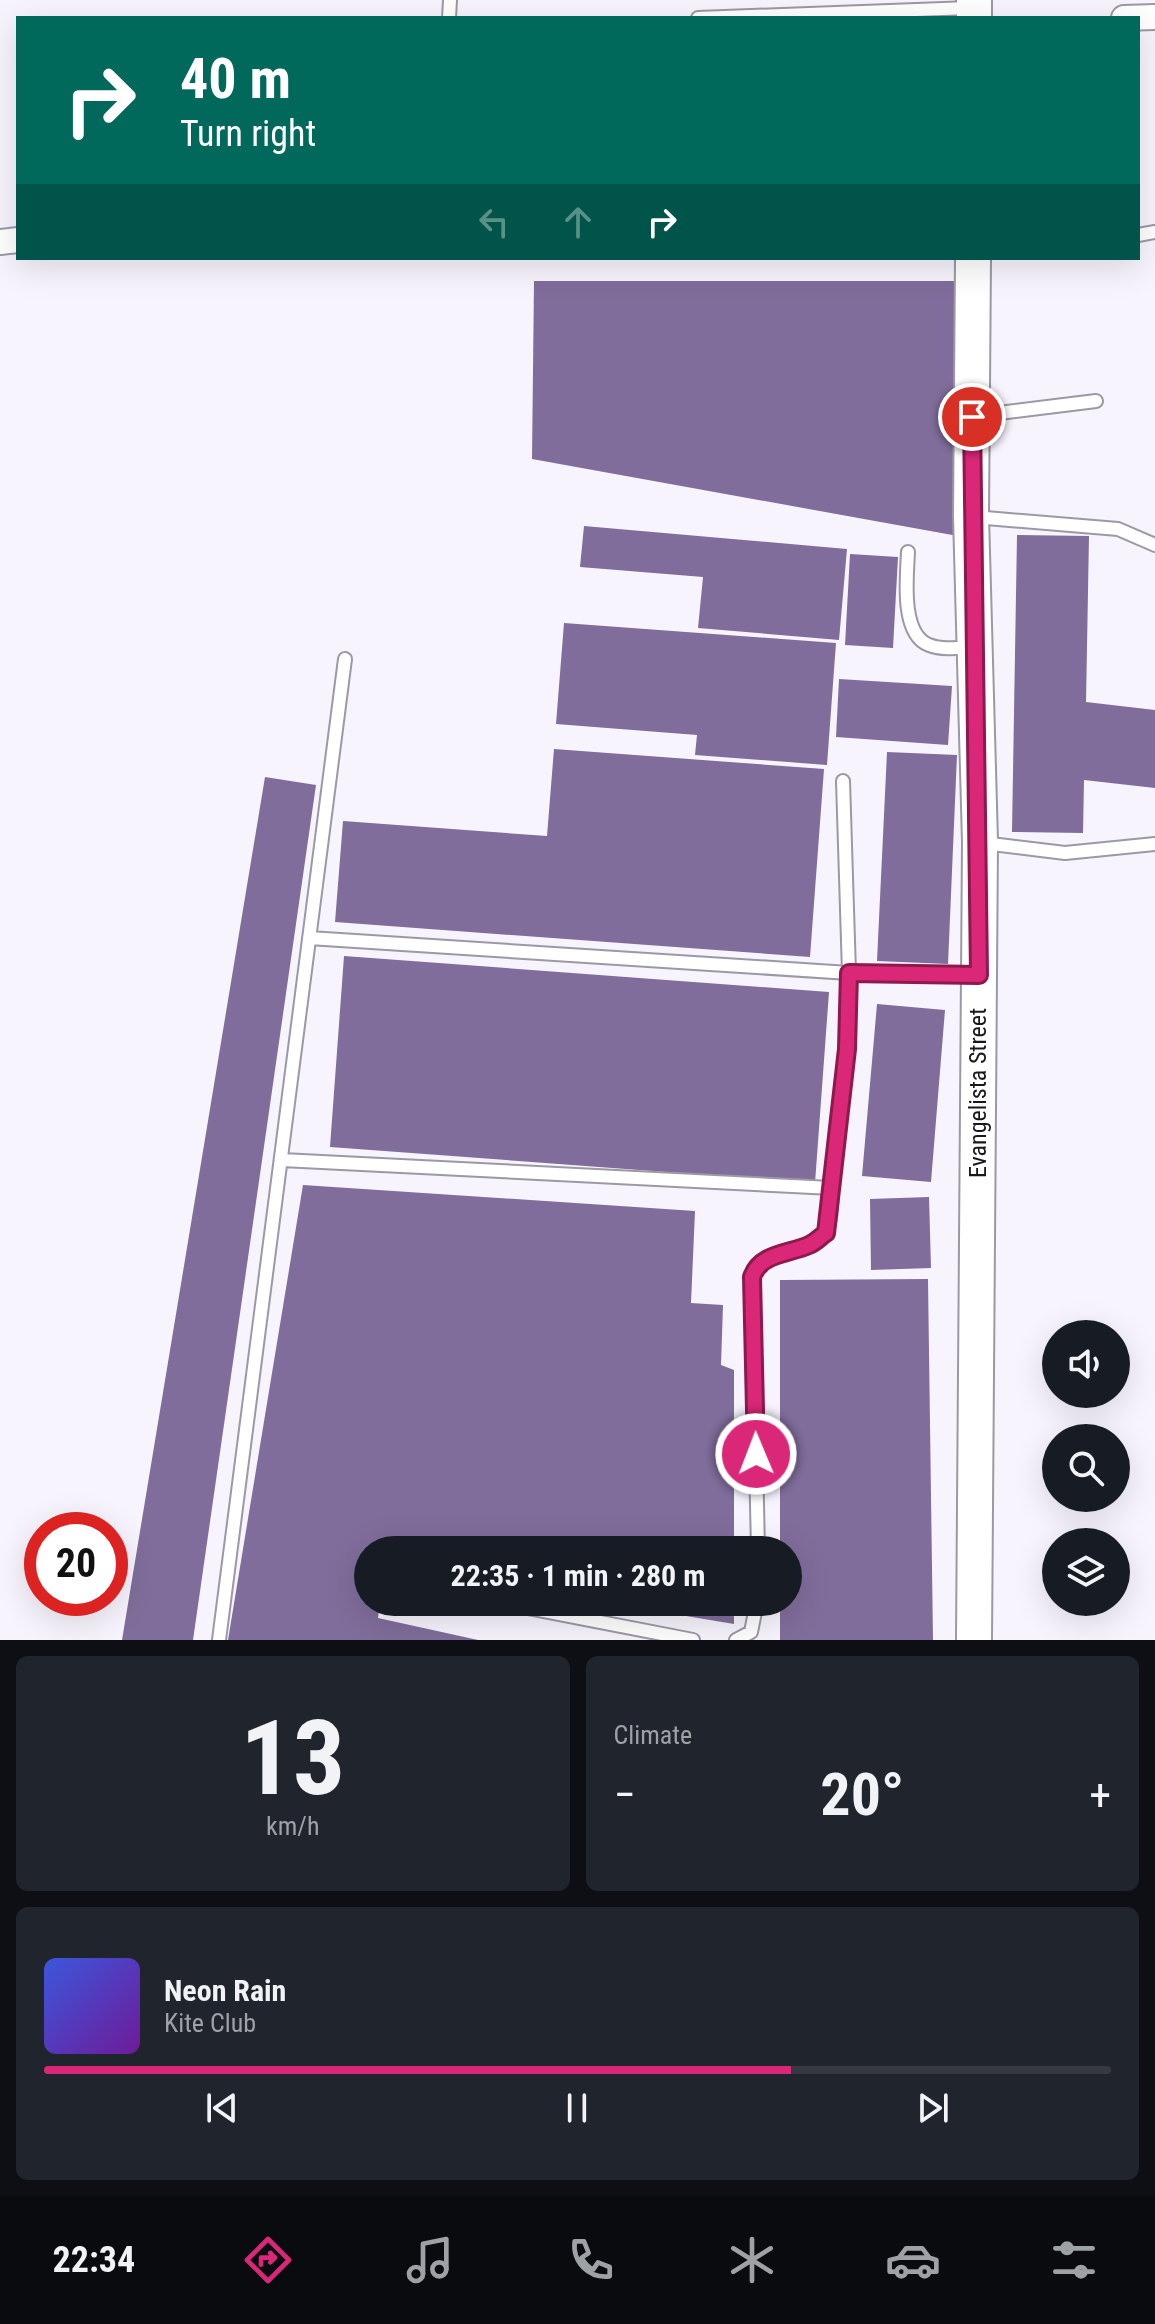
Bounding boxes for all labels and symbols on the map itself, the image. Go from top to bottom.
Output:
pin [938,383,1006,451]
street label: Evangelista Street [964,1008,992,1178]
position arrow [714,1412,798,1496]
speed limit sign: 20 [24,1512,128,1616]

